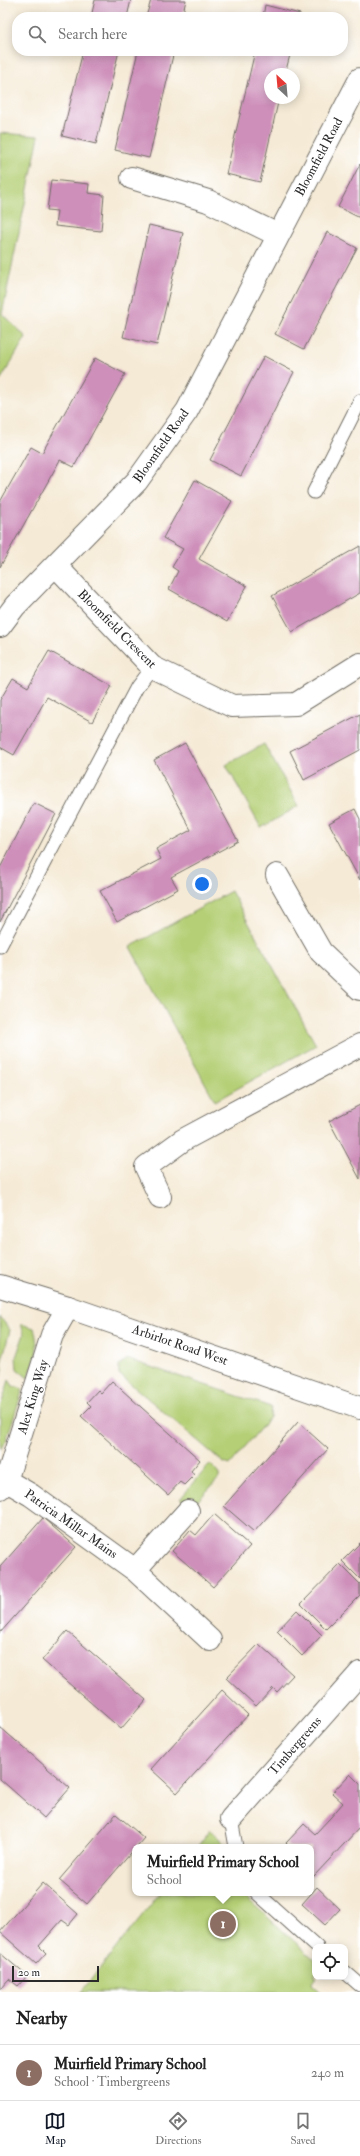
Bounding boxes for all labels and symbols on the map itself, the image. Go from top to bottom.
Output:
north arrow [264,68,300,104]
street label: Bloomfield Road [292,115,347,199]
street label: Bloomfield Road [130,405,193,486]
street label: Bloomfield Crescent [74,586,160,672]
your location [192,874,212,894]
street label: Arbirlot Road West [129,1321,230,1369]
street label: Alex King Way [14,1358,53,1437]
street label: Patricia Millar Mains [21,1486,121,1562]
street label: Timbergreens [265,1713,325,1779]
pin: 1 [210,1909,236,1939]
scale bar [12,1964,99,1983]

